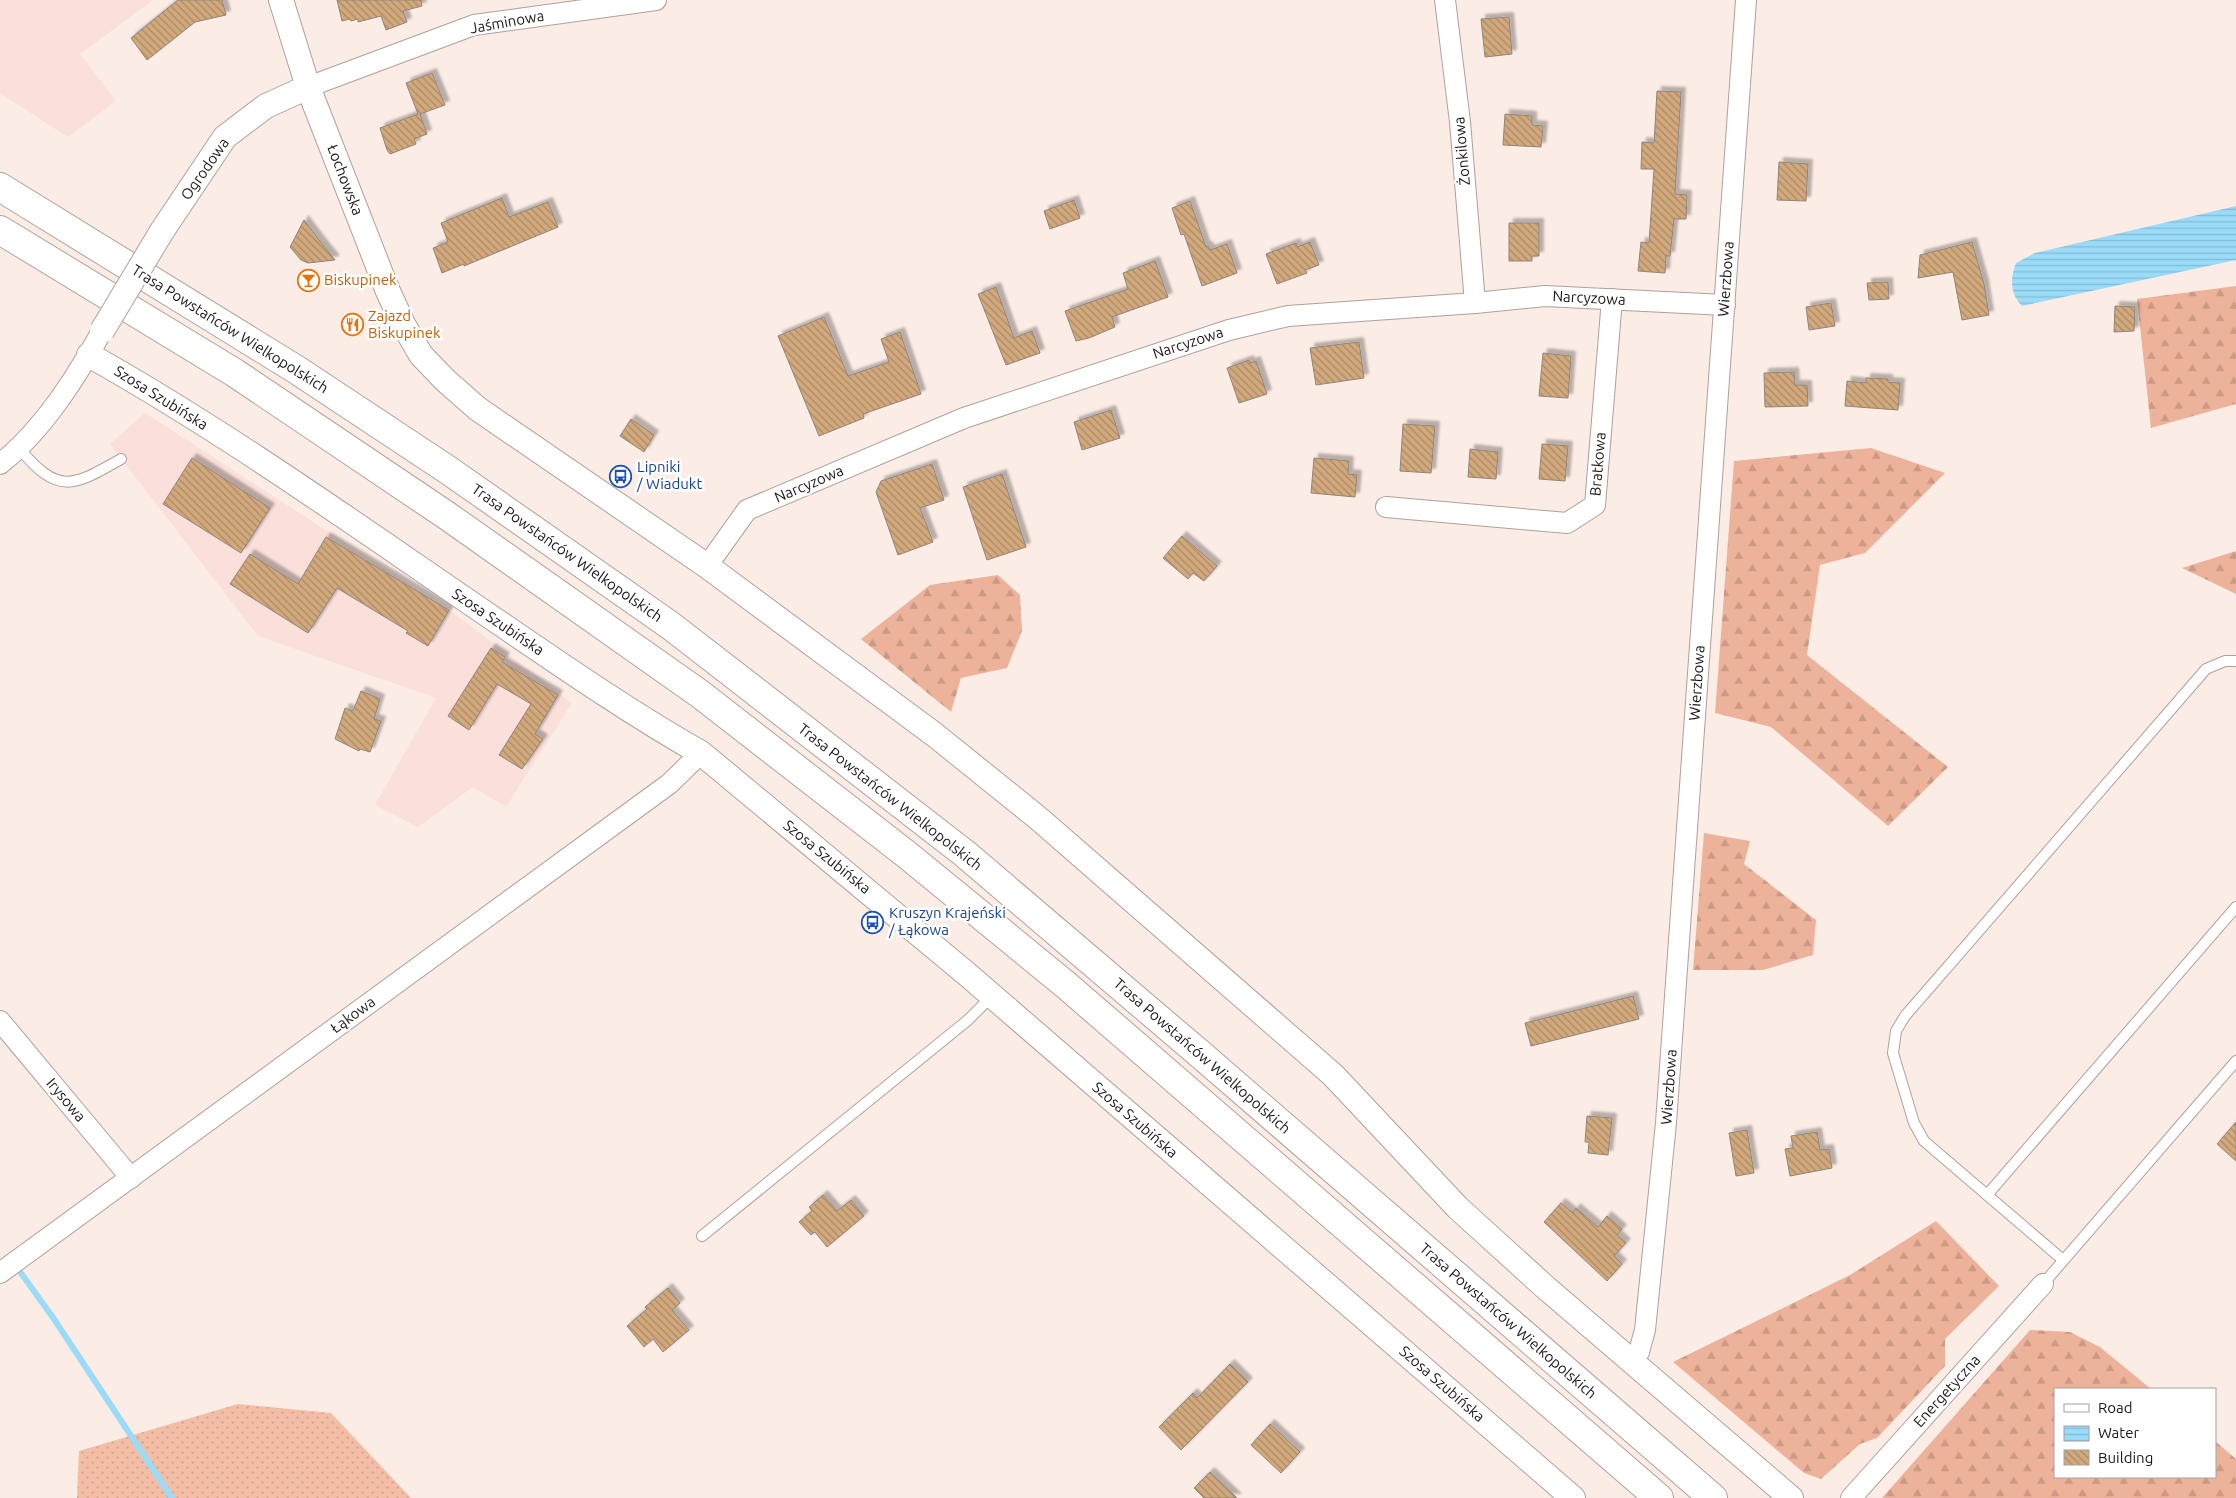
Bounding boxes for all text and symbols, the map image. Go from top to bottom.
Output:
street label: Jaśminowa [469,7,545,36]
street label: Żonkilowa [1450,116,1473,186]
street label: Ogrodowa [177,135,232,203]
street label: Łochowska [324,142,367,218]
street label: Wierzbowa [1714,241,1737,317]
street label: Trasa Powstańców Wielkopolskich [129,261,332,396]
bar icon: Biskupinek [296,268,320,292]
place label: Biskupinek [324,271,397,288]
street label: Narcyzowa [1552,287,1626,308]
place label: Zajazd Biskupinek [368,307,441,341]
restaurant icon: Zajazd Biskupinek [340,313,364,337]
street label: Narcyzowa [1150,323,1225,362]
street label: Szosa Szubińska [111,362,211,433]
street label: Bratkowa [1586,431,1609,497]
place label: Lipniki / Wiadukt [636,458,702,492]
street label: Narcyzowa [772,461,846,506]
bus stop icon: Lipniki / Wiadukt [609,464,633,488]
street label: Trasa Powstańców Wielkopolskich [469,480,666,625]
street label: Szosa Szubińska [449,585,547,659]
street label: Wierzbowa [1685,645,1708,721]
street label: Trasa Powstańców Wielkopolskich [795,720,986,874]
street label: Szosa Szubińska [780,816,874,897]
place label: Kruszyn Krajeński / Łąkowa [888,904,1006,938]
bus stop icon: Kruszyn Krajeński / Łąkowa [861,910,885,934]
street label: Trasa Powstańców Wielkopolskich [1111,974,1294,1137]
street label: Łąkowa [327,993,378,1036]
street label: Wierzbowa [1657,1049,1680,1125]
street label: Irysowa [43,1074,90,1125]
street label: Szosa Szubińska [1089,1078,1181,1161]
street label: Trasa Powstańców Wielkopolskich [1417,1239,1600,1402]
street label: Szosa Szubińska [1396,1342,1488,1425]
street label: Energetyczna [1910,1351,1983,1430]
legend [2054,1388,2216,1478]
text: Road [2098,1399,2133,1416]
text: Water [2098,1424,2139,1441]
text: Building [2098,1449,2153,1466]

